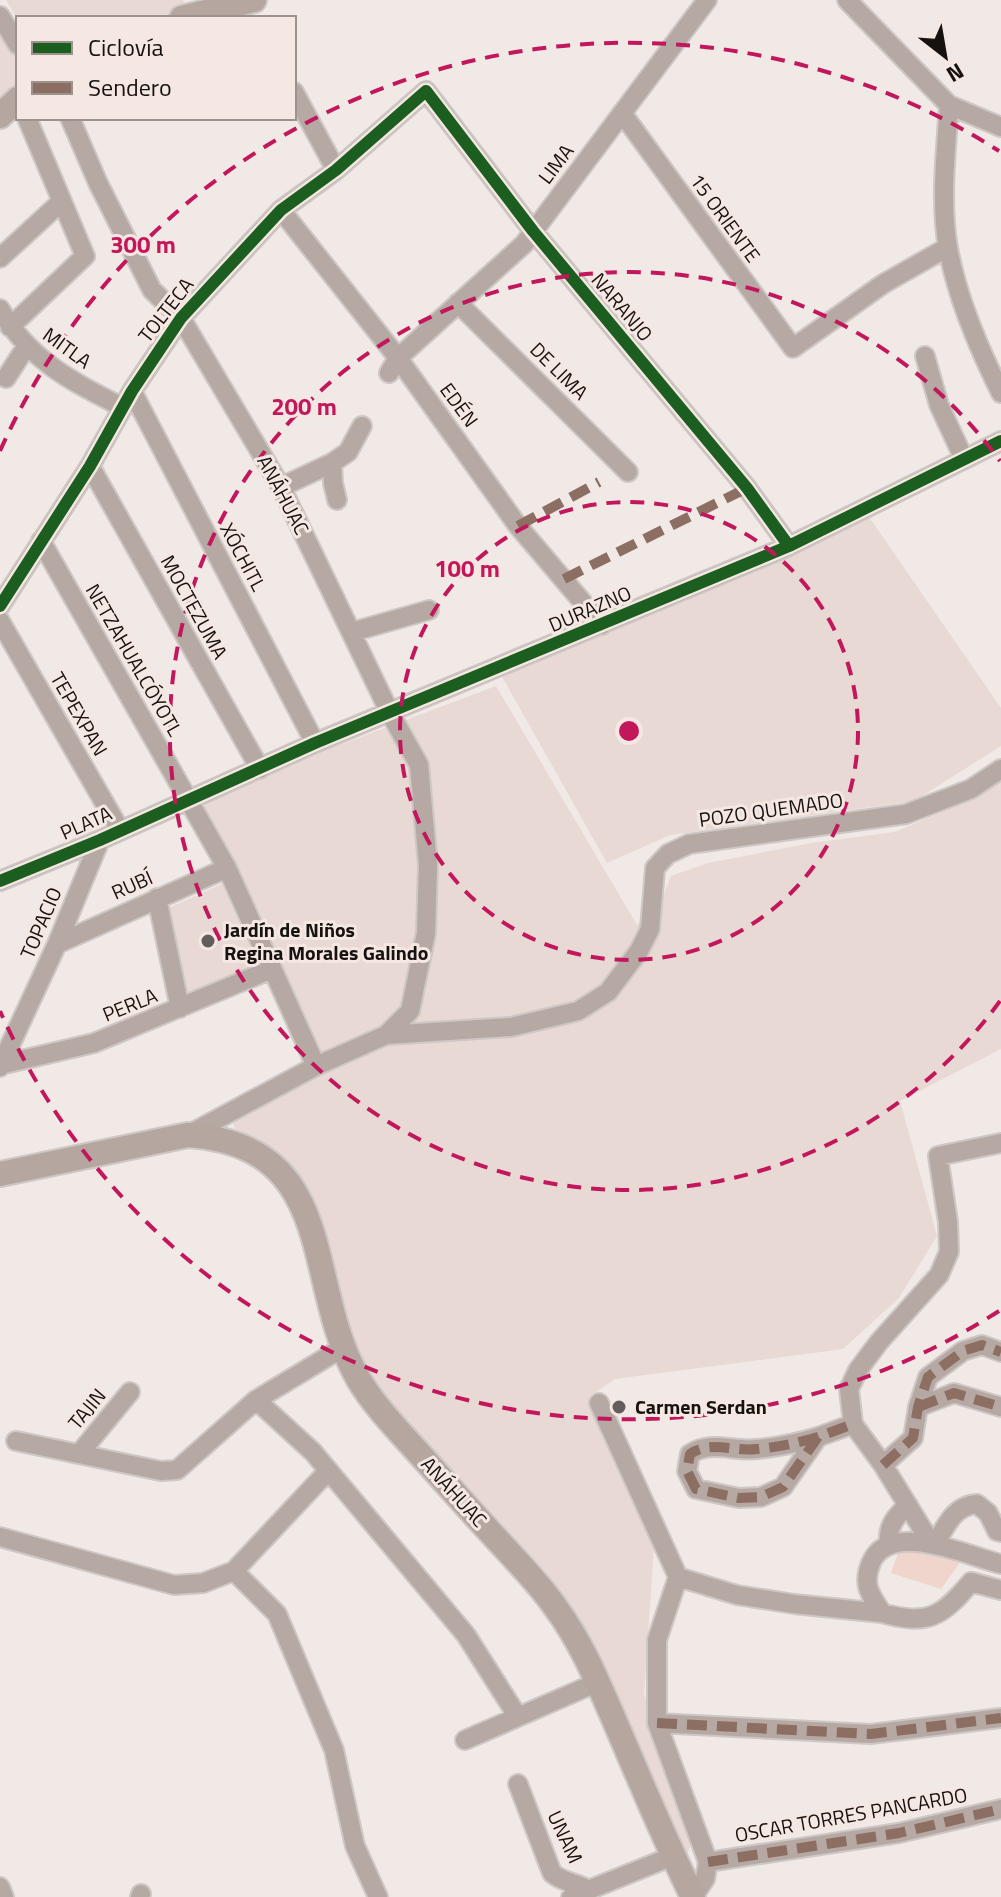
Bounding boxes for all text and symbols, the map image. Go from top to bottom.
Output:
legend [16,16,296,120]
north arrow [905,16,985,96]
text: Ciclovía [88,29,164,65]
text: N [940,55,971,92]
text: Sendero [88,69,172,105]
street label: LIMA [530,137,581,190]
street label: 15 ORIENTE [682,167,768,269]
text: 300 m [110,226,176,262]
street label: NARANJO [584,265,661,348]
street label: TOLTECA [130,270,201,349]
street label: MITLA [36,319,98,376]
street label: DE LIMA [523,334,596,407]
street label: EDÉN [433,376,486,433]
text: 200 m [271,388,337,424]
street label: ANÁHUAC [250,449,317,540]
street label: XÓCHITL [213,517,275,597]
street label: MOCTEZUMA [153,549,236,665]
text: 100 m [434,550,500,586]
street label: DURAZNO [544,577,636,640]
street label: NETZAHUALCÓYOTL [78,578,191,742]
street label: TEPEXPAN [43,666,116,761]
centre of rings [615,717,643,745]
street label: POZO QUEMADO [697,784,845,835]
street label: PLATA [55,797,117,848]
street label: RUBÍ [106,861,158,907]
street label: TOPACIO [12,882,70,963]
place label: Jardín de Niños Regina Morales Galindo [224,914,428,968]
marker: Jardín de Niños Regina Morales Galindo [199,932,217,950]
street label: PERLA [98,980,162,1030]
street label: TAJIN [60,1381,113,1436]
place label: Carmen Serdan [635,1391,767,1422]
marker: Carmen Serdan [610,1398,628,1416]
street label: ANÁHUAC [414,1449,495,1534]
street label: OSCAR TORRES PANCARDO [732,1779,970,1850]
street label: UNAM [540,1805,591,1868]

